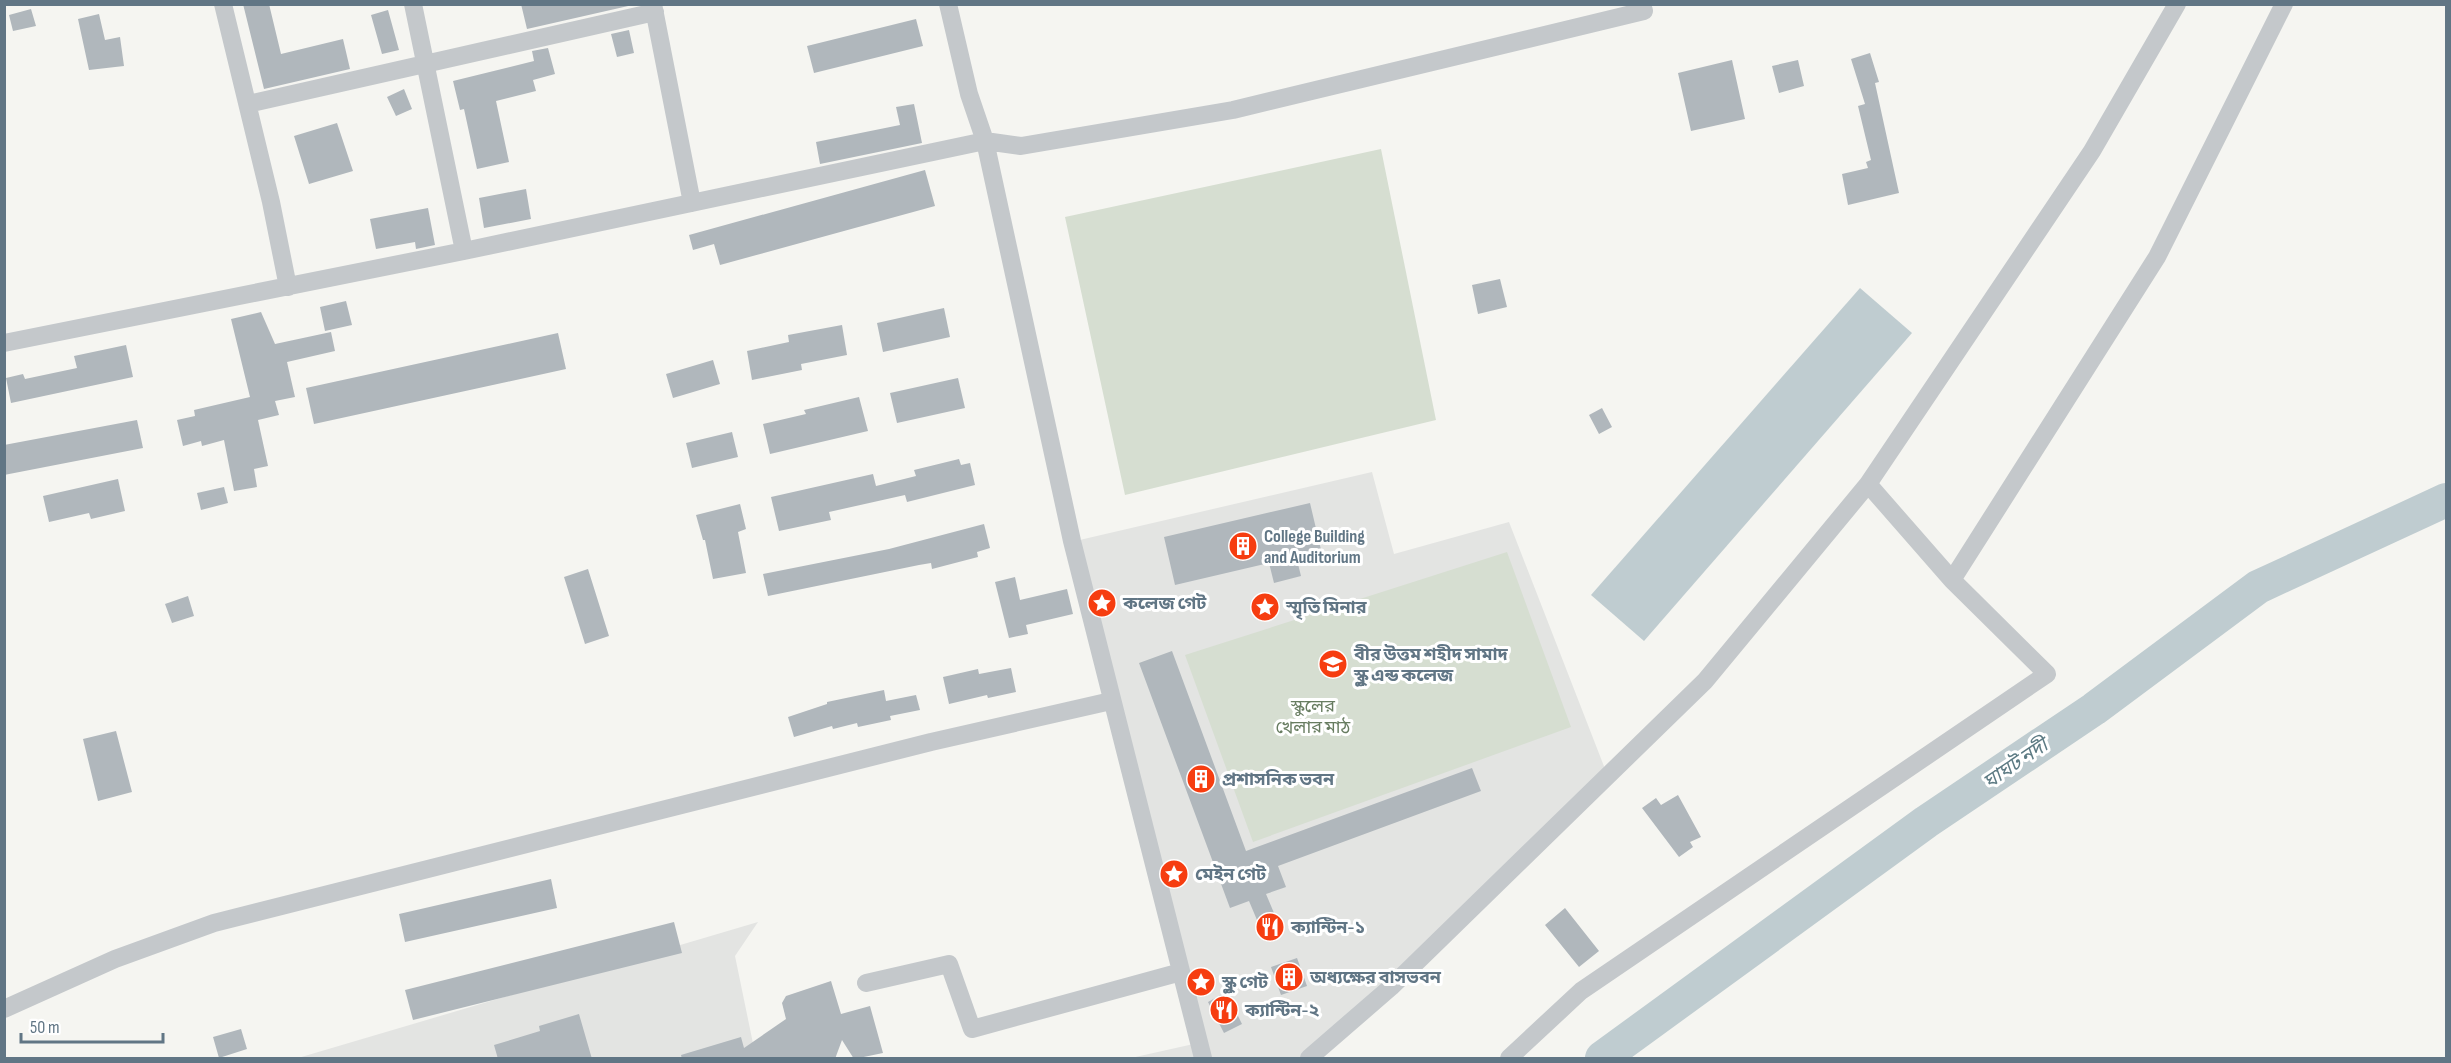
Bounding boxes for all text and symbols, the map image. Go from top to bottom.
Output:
place label: College Building and Auditorium [1264,526,1365,568]
building icon: College Building and Auditorium [1227,530,1259,562]
place icon: কলেজ গেট [1086,587,1118,619]
place icon: স্মৃতি মিনার [1249,591,1281,623]
place label: কলেজ গেট [1122,593,1207,614]
place label: স্মৃতি মিনার [1285,597,1368,620]
place label: বীর উত্তম শহীদ সামাদ স্কুল এন্ড কলেজ [1353,644,1508,687]
school or university icon: বীর উত্তম শহীদ সামাদ স্কুল এন্ড কলেজ [1317,648,1349,680]
park label: স্কুলের খেলার মাঠ [1276,696,1351,738]
water label: ঘাঘট নদী [1978,731,2055,794]
building icon: প্রশাসনিক ভবন [1185,763,1217,795]
place label: প্রশাসনিক ভবন [1222,769,1335,790]
place icon: মেইন গেট [1158,858,1190,890]
place label: মেইন গেট [1195,864,1267,885]
restaurant icon: ক্যান্টিন-১ [1254,911,1286,943]
place label: ক্যান্টিন-১ [1290,917,1365,938]
building icon: অধ্যক্ষের বাসভবন [1273,961,1305,993]
place icon: স্কুল গেট [1185,966,1217,998]
place label: অধ্যক্ষের বাসভবন [1309,967,1442,988]
place label: স্কুল গেট [1221,972,1269,994]
restaurant icon: ক্যান্টিন-২ [1208,994,1240,1026]
place label: ক্যান্টিন-২ [1244,1000,1319,1021]
scale bar [21,1006,164,1044]
text: 50 m [30,1017,60,1038]

